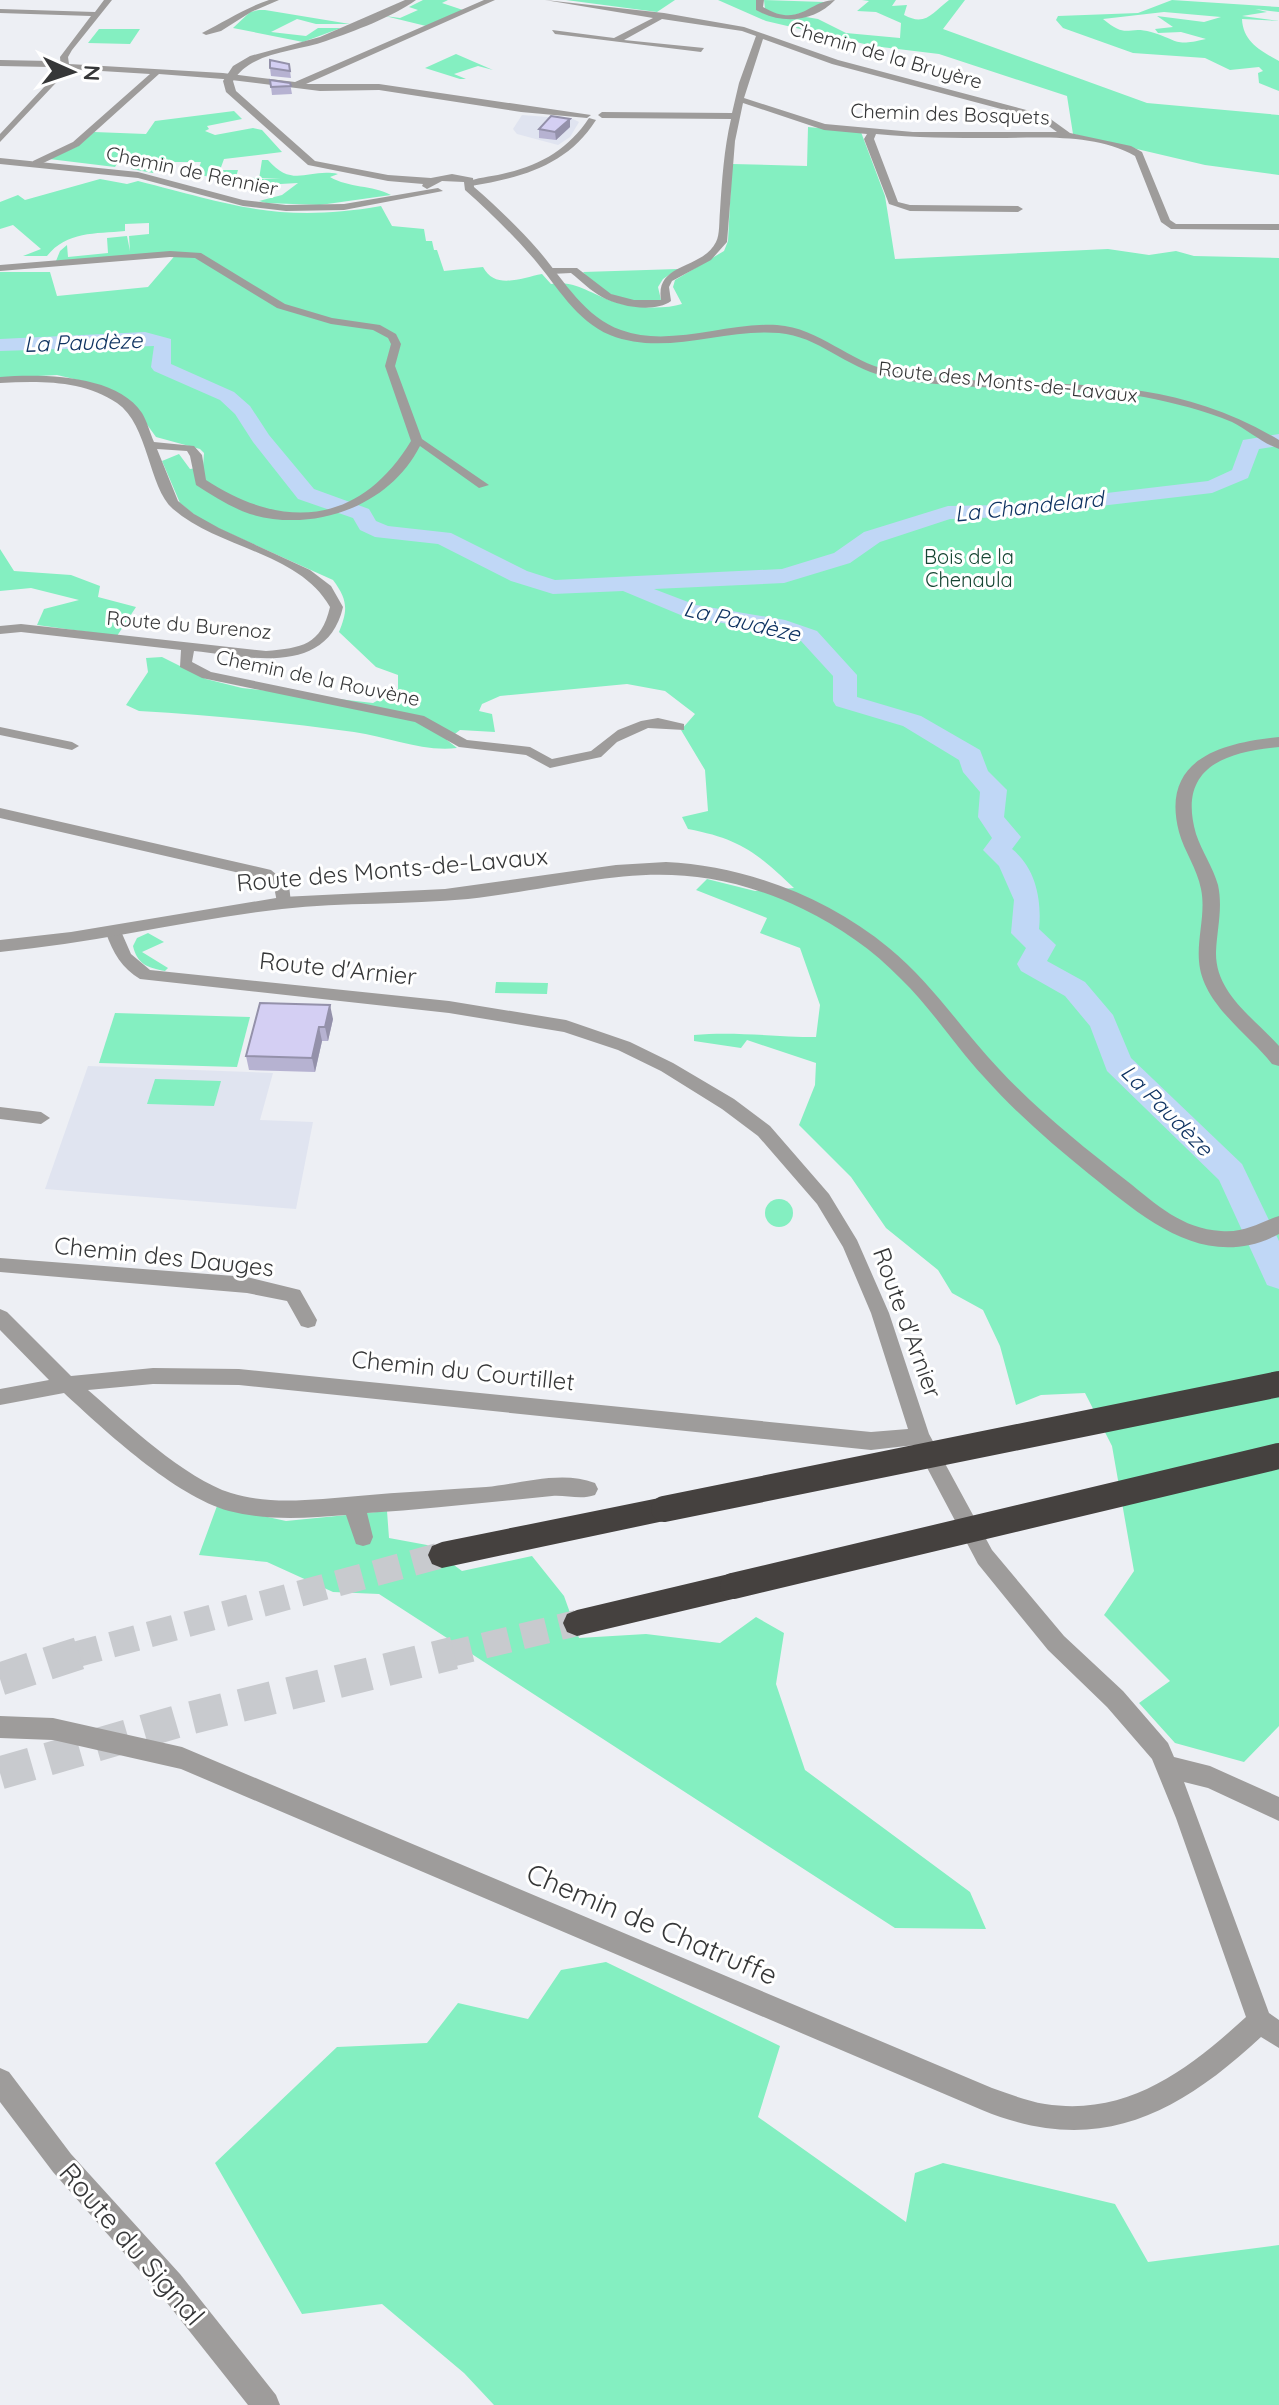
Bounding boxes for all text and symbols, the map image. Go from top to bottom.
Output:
street label: Chemin de la Bruyère [787,15,985,94]
north arrow [32,32,112,112]
text: N [78,64,106,82]
street label: Chemin des Bosquets [850,98,1050,129]
street label: Chemin de Rennier [104,140,281,201]
water label: La Paudèze [23,326,144,358]
street label: Route des Monts-de-Lavaux [877,355,1139,408]
water label: La Chandelard [953,484,1107,528]
park label: Bois de la Chenaula [924,544,1014,592]
water label: La Paudèze [681,594,804,648]
street label: Route du Burenoz [106,605,273,644]
street label: Chemin de la Rouvène [214,644,422,711]
street label: Route des Monts-de-Lavaux [235,840,549,898]
street label: Route d'Arnier [258,945,418,991]
water label: La Paudèze [1115,1058,1220,1163]
street label: Chemin des Dauges [53,1230,275,1282]
street label: Route d'Arnier [867,1243,949,1402]
street label: Chemin du Courtillet [350,1343,576,1397]
street label: Chemin de Chatruffe [521,1855,783,1992]
street label: Route du Signal [52,2155,213,2332]

